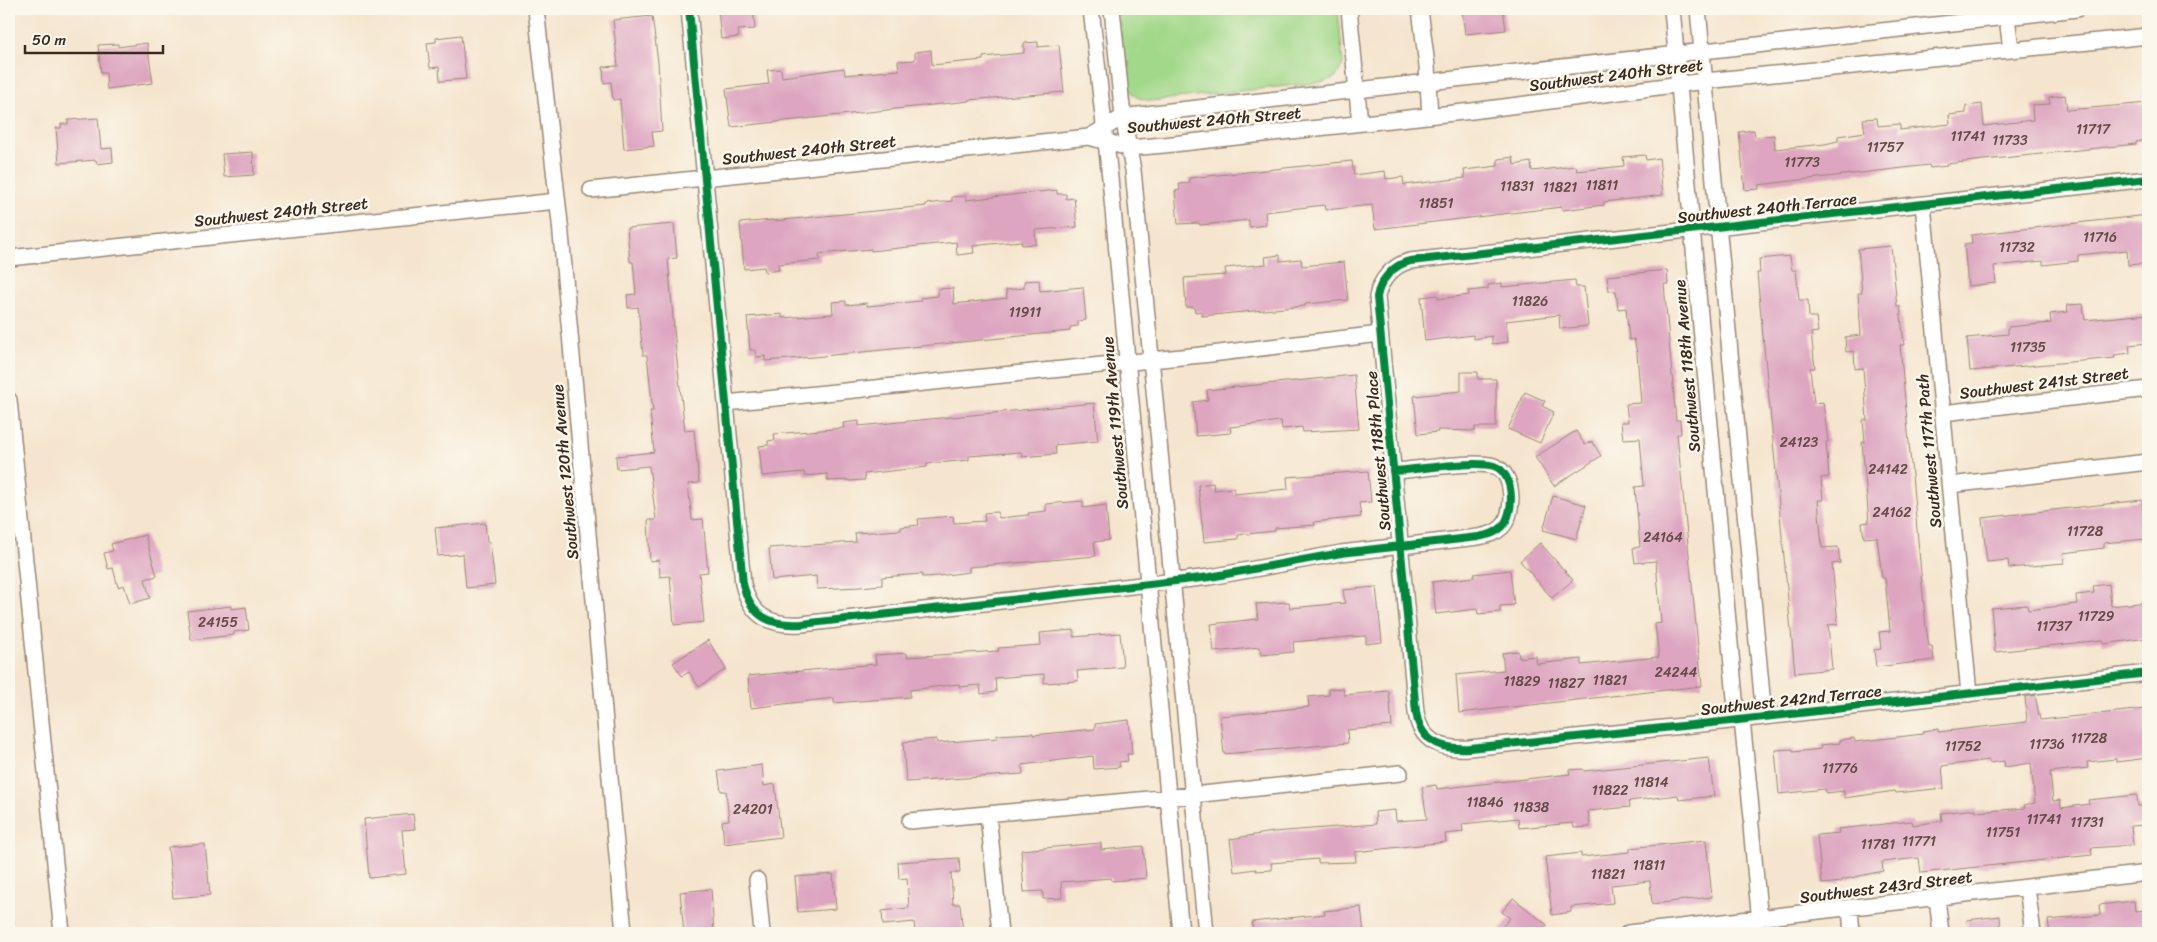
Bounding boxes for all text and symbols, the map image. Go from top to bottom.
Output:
scale bar [25,22,162,54]
text: 50 m [32,27,67,53]
street label: Southwest 240th Street [1527,50,1705,100]
street label: Southwest 240th Street [1126,98,1302,142]
house number: 11717 [2076,117,2111,142]
house number: 11741 [1951,124,1985,149]
street label: Southwest 240th Street [721,126,897,174]
house number: 11733 [1992,128,2028,153]
house number: 11757 [1867,135,1904,160]
house number: 11773 [1784,150,1820,175]
house number: 11811 [1586,173,1618,198]
house number: 11831 [1500,174,1534,199]
house number: 11821 [1543,175,1577,200]
street label: Southwest 240th Terrace [1676,184,1858,232]
street label: Southwest 240th Street [193,188,369,236]
house number: 11851 [1418,191,1454,216]
house number: 11716 [2083,225,2117,250]
house number: 11732 [1999,235,2035,260]
street label: Southwest 118th Avenue [1665,278,1709,453]
house number: 11826 [1512,289,1548,314]
house number: 11911 [1009,300,1041,325]
street label: Southwest 119th Avenue [1093,335,1137,510]
house number: 11735 [2010,335,2047,360]
street label: Southwest 241st Street [1958,358,2130,408]
street label: Southwest 118th Place [1357,370,1399,532]
street label: Southwest 117th Path [1908,373,1950,529]
street label: Southwest 120th Avenue [543,383,587,561]
house number: 24123 [1780,430,1819,455]
house number: 24142 [1868,457,1908,482]
house number: 24162 [1873,500,1911,525]
house number: 11728 [2067,519,2104,544]
house number: 24164 [1643,525,1683,550]
house number: 11729 [2078,604,2115,629]
house number: 24155 [198,610,238,635]
house number: 11737 [2036,614,2073,639]
house number: 24244 [1655,660,1697,685]
house number: 11821 [1593,668,1627,693]
house number: 11829 [1503,669,1541,694]
house number: 11827 [1548,671,1585,696]
street label: Southwest 242nd Terrace [1699,676,1883,724]
house number: 11728 [2071,726,2108,751]
house number: 11736 [2029,732,2065,757]
house number: 11752 [1945,734,1981,759]
house number: 11776 [1822,756,1858,781]
house number: 11814 [1633,770,1669,795]
house number: 11822 [1592,778,1628,803]
house number: 11846 [1466,790,1504,815]
house number: 11838 [1513,795,1550,820]
house number: 24201 [733,797,773,822]
house number: 11741 [2027,807,2061,832]
house number: 11731 [2070,810,2104,835]
house number: 11751 [1986,820,2020,845]
house number: 11771 [1902,829,1936,854]
house number: 11781 [1861,832,1895,857]
house number: 11811 [1633,853,1665,878]
house number: 11821 [1591,862,1625,887]
street label: Southwest 243rd Street [1798,862,1974,912]

